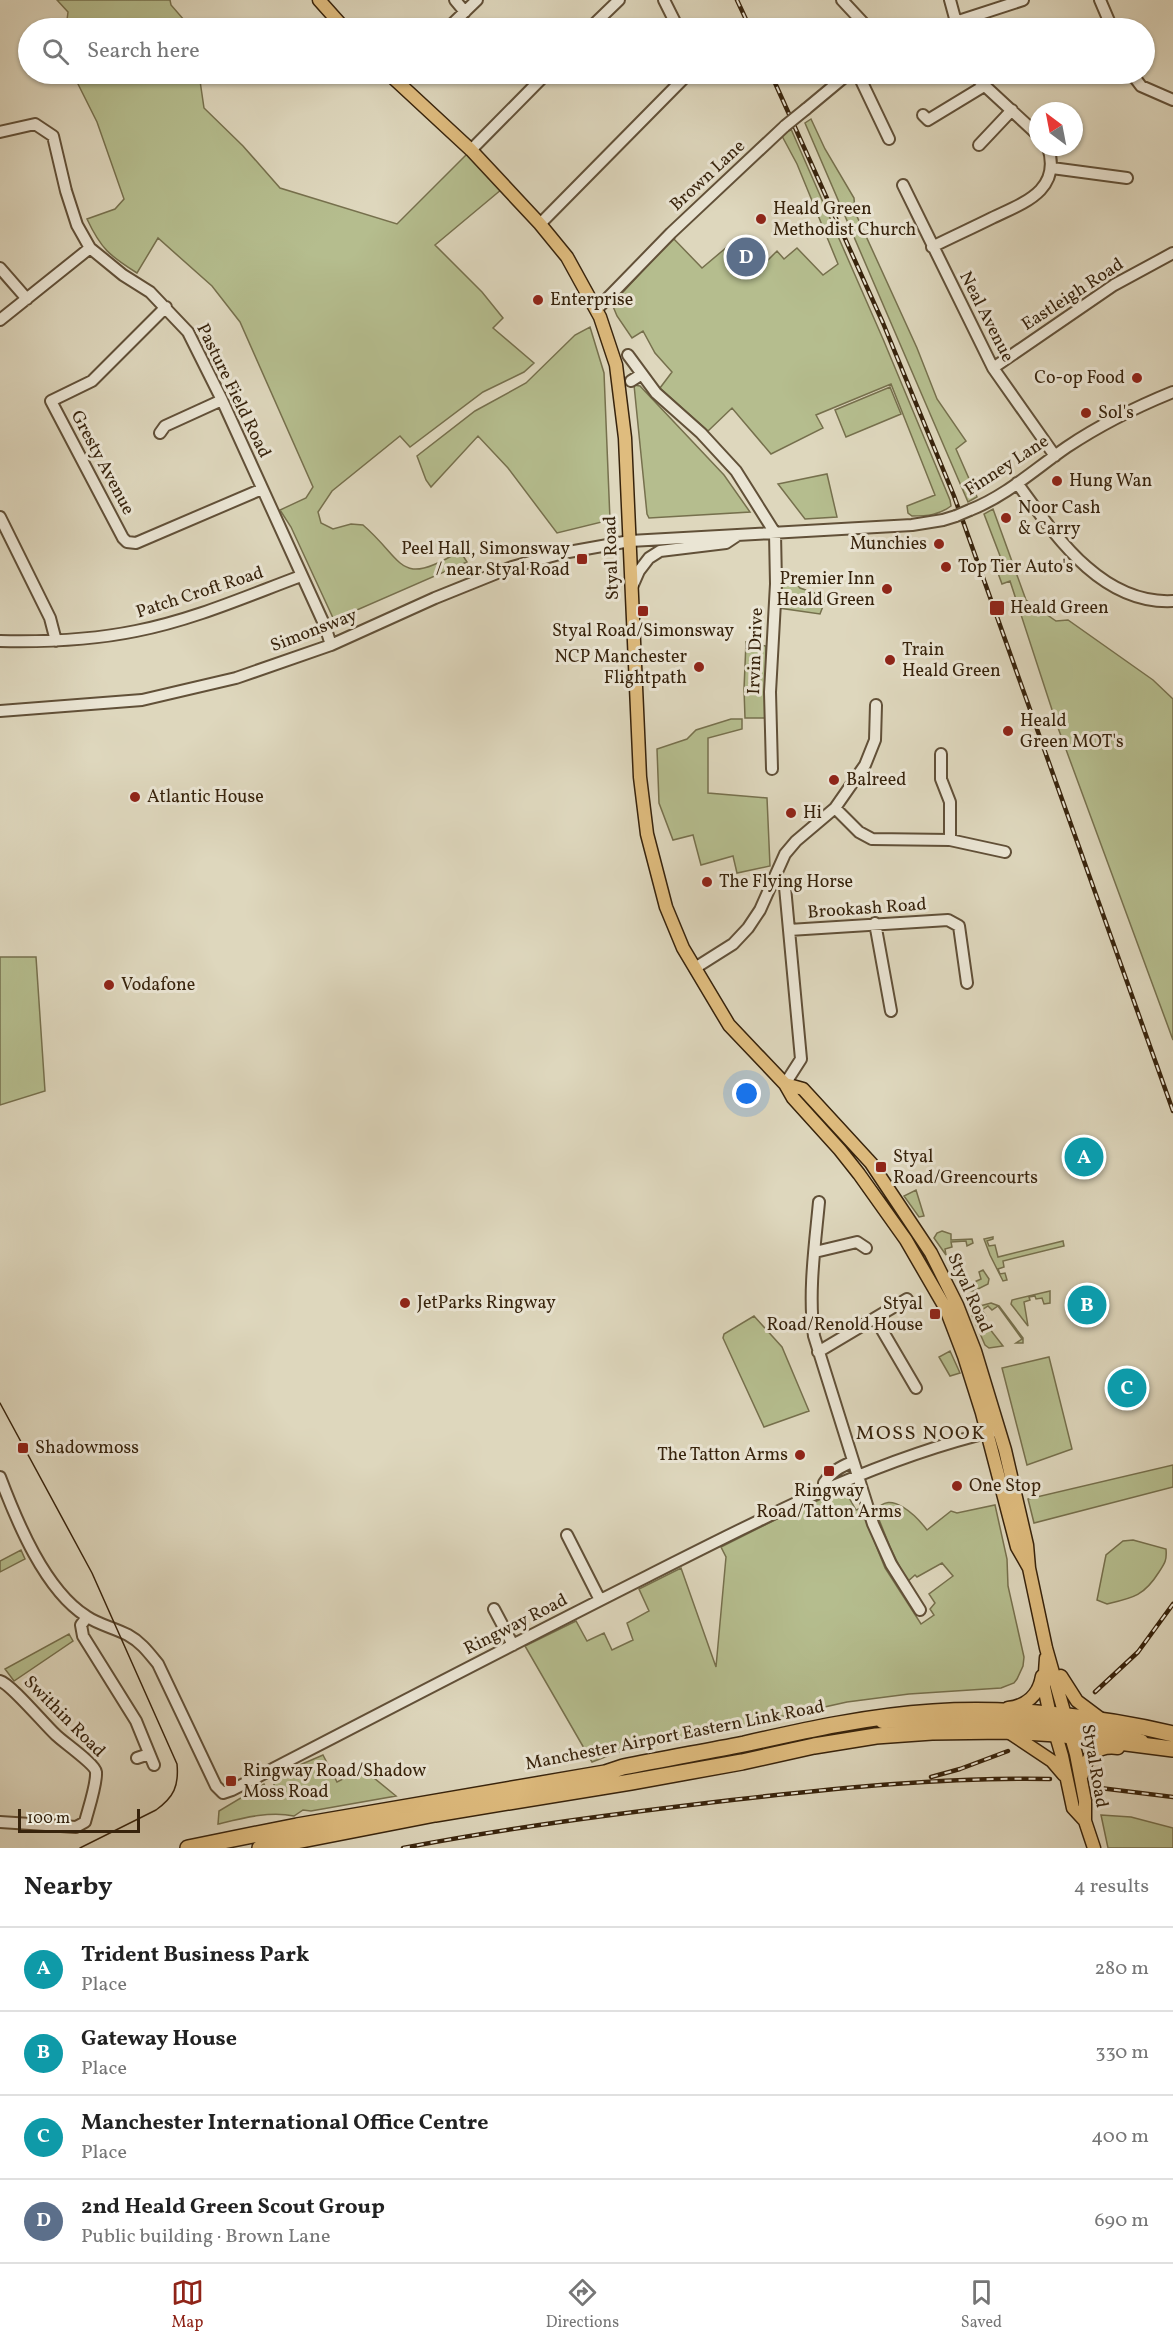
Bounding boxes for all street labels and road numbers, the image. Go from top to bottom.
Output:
street label: Brown Lane [665,135,751,217]
street label: Eastleigh Road [1017,253,1129,337]
street label: Neal Avenue [952,267,1020,367]
street label: Pasture Field Road [190,320,276,462]
street label: Gresty Avenue [64,406,140,520]
street label: Finney Lane [960,429,1054,503]
street label: Styal Road [598,515,626,601]
street label: Patch Croft Road [133,561,267,625]
street label: Simonsway [267,603,361,659]
street label: Irvin Drive [742,607,770,695]
street label: Brookash Road [807,892,927,926]
street label: Styal Road [940,1249,998,1337]
street label: Ringway Road [460,1588,572,1662]
street label: Swithin Road [17,1670,111,1764]
street label: Manchester Airport Eastern Link Road [523,1695,827,1777]
street label: Styal Road [1074,1722,1114,1810]

